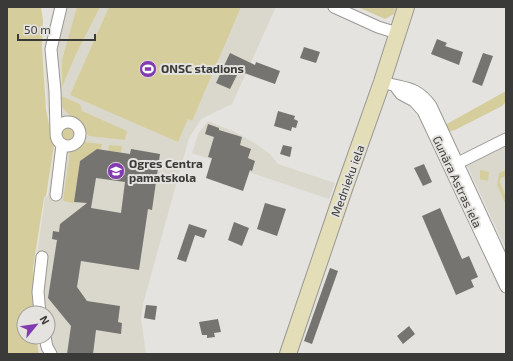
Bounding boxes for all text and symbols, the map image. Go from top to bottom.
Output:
scale bar [18,16,95,42]
text: 50 m [24,22,51,36]
sports icon: ONSC stadions [138,59,158,79]
place label: ONSC stadions [161,61,244,75]
street label: Gunāra Astras iela [431,133,485,230]
street label: Mednieku iela [328,143,367,218]
place label: Ogres Centra pamatskola [129,156,203,184]
school or university icon: Ogres Centra pamatskola [106,161,126,181]
north arrow [16,305,56,345]
text: N [38,313,53,327]

